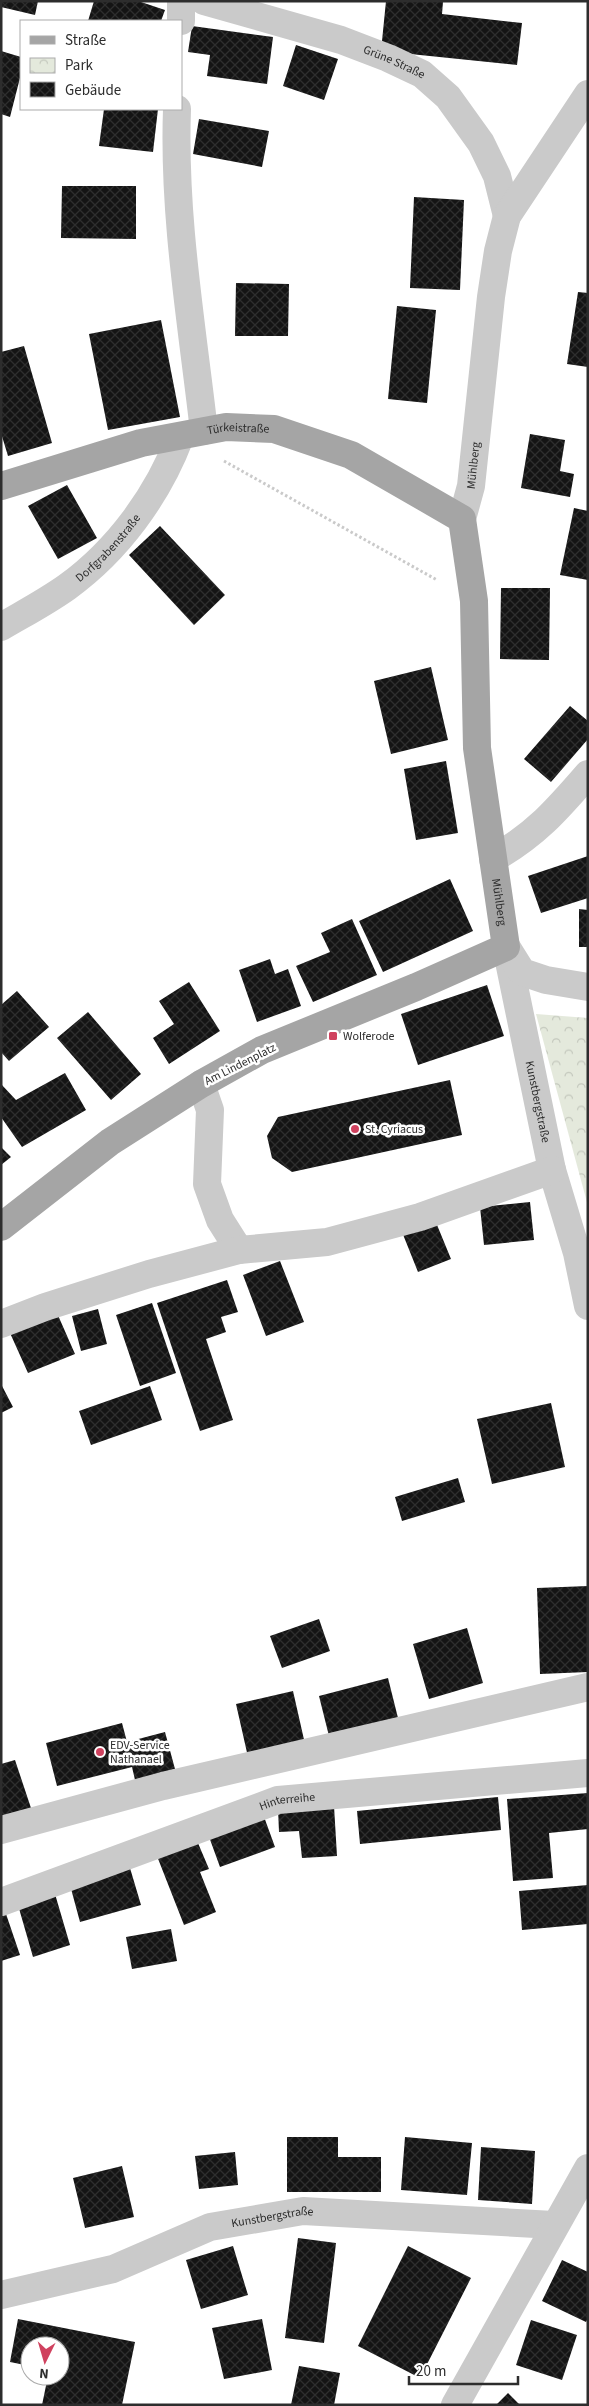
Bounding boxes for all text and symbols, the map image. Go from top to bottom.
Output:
legend [20,20,182,110]
text: Straße [65,30,106,51]
street label: Grüne Straße [361,41,428,83]
text: Park [65,55,94,76]
text: Gebäude [65,80,121,101]
street label: Türkeistraße [205,419,270,439]
street label: Mühlberg [463,441,485,490]
street label: Dorfgrabenstraße [72,511,145,586]
street label: Mühlberg [487,877,511,927]
place label: Wolferode [343,1028,395,1045]
marker: Wolferode [327,1030,339,1042]
street label: Am Lindenplatz [202,1039,279,1090]
street label: Kunstbergstraße [521,1059,554,1144]
place label: St. Cyriacus [365,1121,423,1138]
marker: St. Cyriacus [349,1123,361,1135]
place label: EDV-Service Nathanael [110,1737,170,1768]
marker: EDV-Service Nathanael [94,1746,106,1758]
street label: Hinterreihe [257,1789,316,1815]
street label: Kunstbergstraße [230,2203,314,2232]
north arrow [20,2336,70,2386]
scale bar [409,2354,518,2386]
text: 20 m [416,2361,446,2382]
text: N [38,2363,49,2383]

